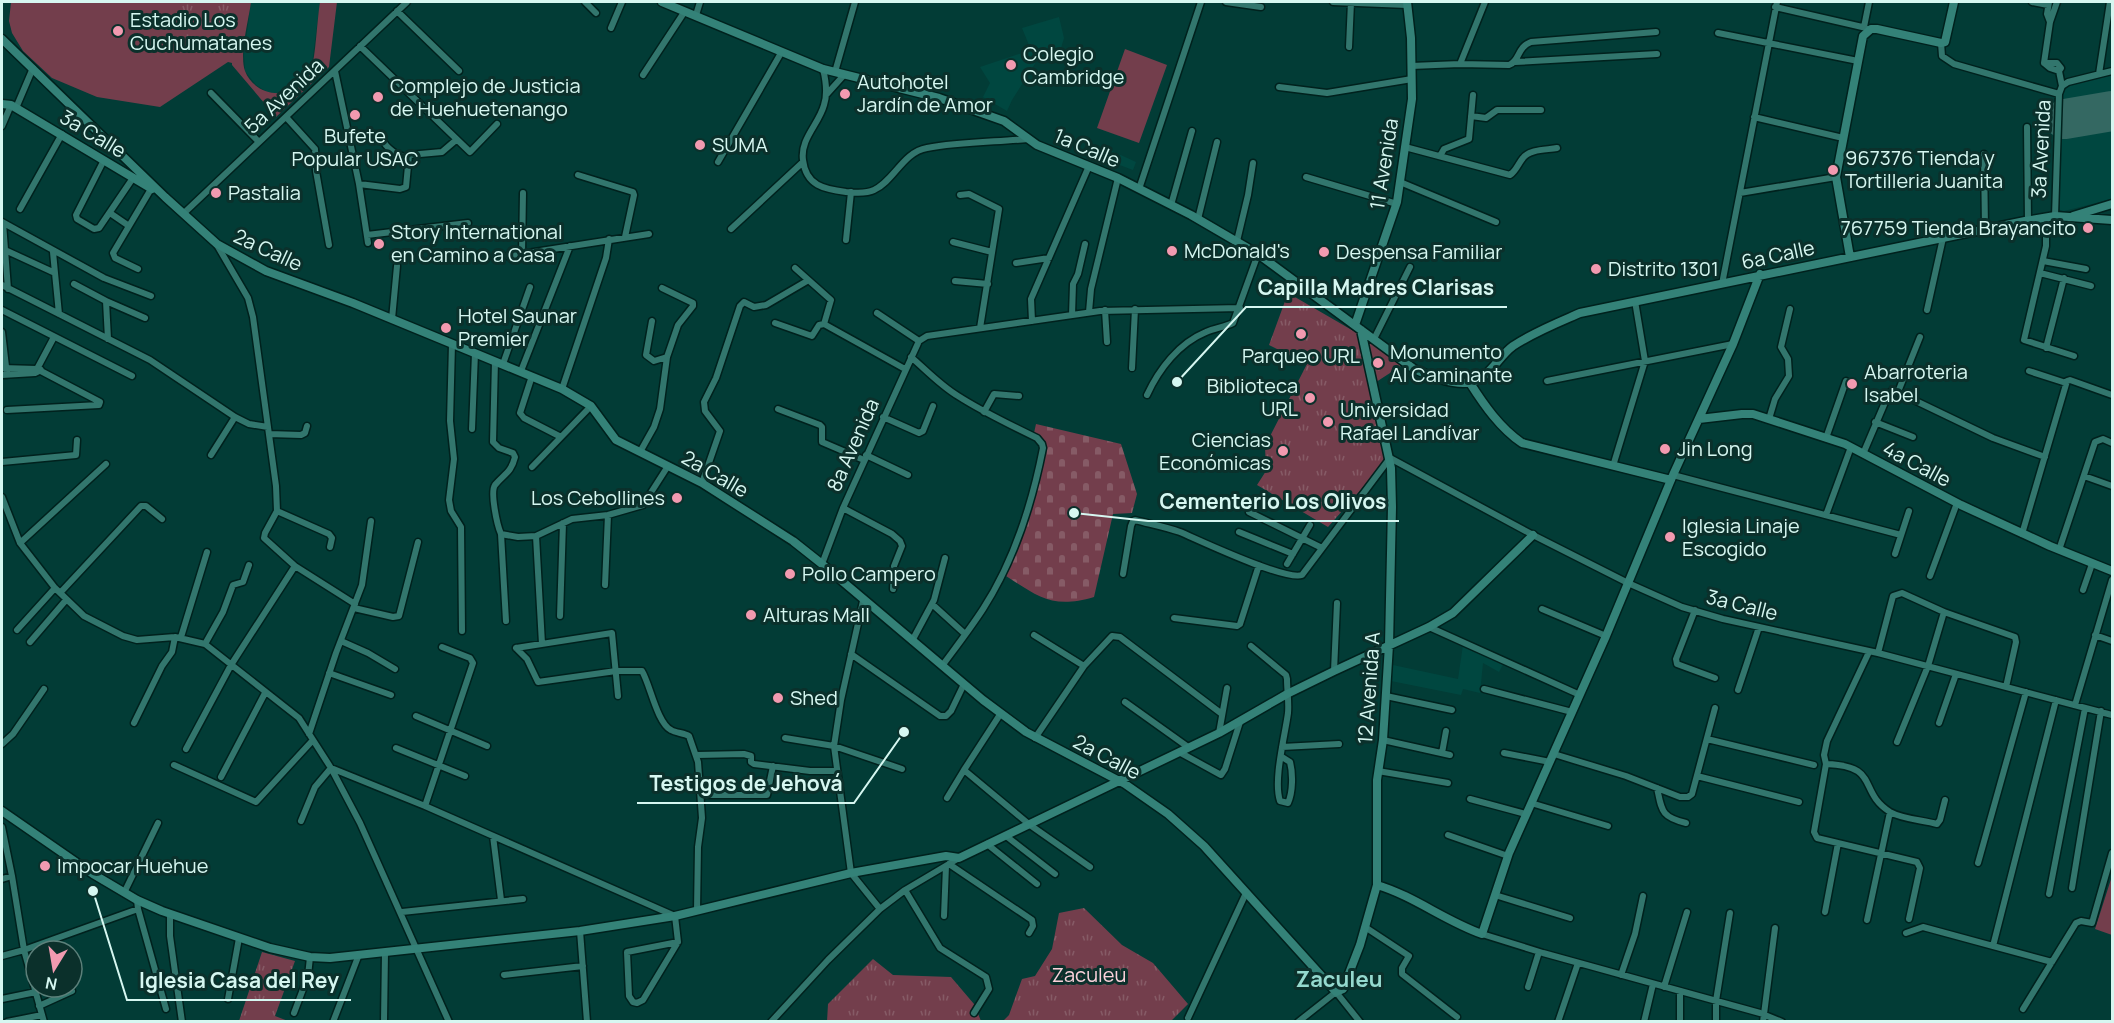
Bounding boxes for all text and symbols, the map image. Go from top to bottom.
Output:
place label: Estadio Los Cuchumatanes [130,6,272,56]
marker: Estadio Los Cuchumatanes [111,24,125,38]
place label: Colegio Cambridge [1023,40,1124,90]
street label: 5a Avenida [238,52,329,139]
marker: Colegio Cambridge [1004,58,1018,72]
place label: Autohotel Jardín de Amor [857,68,993,118]
place label: Complejo de Justicia de Huehuetenango [390,72,581,122]
marker: Autohotel Jardín de Amor [838,87,852,101]
marker: Complejo de Justicia de Huehuetenango [371,90,385,104]
street label: 3a Avenida [2024,99,2057,199]
street label: 3a Calle [55,103,131,164]
marker: Bufete Popular USAC [348,108,362,122]
street label: 11 Avenida [1363,116,1404,212]
place label: Bufete Popular USAC [292,122,418,172]
street label: 1a Calle [1050,122,1124,174]
place label: SUMA [712,131,768,158]
marker: SUMA [693,138,707,152]
place label: 967376 Tienda y Tortilleria Juanita [1845,144,2003,194]
marker: 967376 Tienda y Tortilleria Juanita [1826,163,1840,177]
place label: Pastalia [228,179,301,206]
marker: Pastalia [209,186,223,200]
place label: 767759 Tienda Brayancito [1841,214,2076,241]
place label: Story International en Camino a Casa [391,218,563,268]
marker: 767759 Tienda Brayancito [2081,221,2095,235]
street label: 2a Calle [229,222,307,277]
street label: 6a Calle [1739,234,1817,275]
marker: Story International en Camino a Casa [372,237,386,251]
place label: McDonald's [1184,237,1290,264]
place label: Despensa Familiar [1336,238,1502,265]
marker: McDonald's [1165,244,1179,258]
marker: Despensa Familiar [1317,245,1331,259]
place label: Distrito 1301 [1608,255,1719,282]
marker: Distrito 1301 [1589,262,1603,276]
callout: Capilla Madres Clarisas [1246,268,1507,307]
text: Capilla Madres Clarisas [1258,273,1494,301]
place label: Hotel Saunar Premier [458,302,577,352]
marker: Hotel Saunar Premier [439,321,453,335]
marker: Parqueo URL [1294,327,1308,341]
place label: Monumento Al Caminante [1390,338,1513,388]
place label: Parqueo URL [1242,342,1360,369]
marker: Monumento Al Caminante [1371,356,1385,370]
place label: Abarroteria Isabel [1864,358,1968,408]
place label: Biblioteca URL [1207,372,1298,422]
marker: Abarroteria Isabel [1845,377,1859,391]
marker: Biblioteca URL [1303,391,1317,405]
street label: 8a Avenida [820,394,885,496]
place label: Universidad Rafael Landívar [1340,396,1480,446]
marker: Universidad Rafael Landívar [1321,415,1335,429]
place label: Ciencias Económicas [1159,426,1271,476]
street label: 4a Calle [1879,434,1956,493]
place label: Jin Long [1677,435,1753,462]
marker: Jin Long [1658,442,1672,456]
street label: 2a Calle [677,444,754,504]
marker: Ciencias Económicas [1276,444,1290,458]
callout: Cementerio Los Olivos [1148,482,1399,521]
place label: Los Cebollines [531,484,665,511]
text: Cementerio Los Olivos [1160,487,1386,515]
marker: Los Cebollines [670,491,684,505]
place label: Iglesia Linaje Escogido [1682,512,1800,562]
marker: Iglesia Linaje Escogido [1663,530,1677,544]
place label: Pollo Campero [802,560,936,587]
marker: Pollo Campero [783,567,797,581]
street label: 3a Calle [1704,583,1781,626]
place label: Alturas Mall [763,601,870,628]
marker: Alturas Mall [744,608,758,622]
street label: 12 Avenida A [1351,631,1386,745]
place label: Shed [790,684,838,711]
marker: Shed [771,691,785,705]
street label: 2a Calle [1069,728,1146,786]
callout: Testigos de Jehová [637,764,854,803]
text: Testigos de Jehová [650,769,843,797]
place label: Impocar Huehue [57,852,208,879]
marker: Impocar Huehue [38,859,52,873]
north arrow [24,939,84,999]
callout: Iglesia Casa del Rey [127,961,351,1000]
park label: Zaculeu [1052,961,1126,988]
district label: Zaculeu [1296,964,1382,994]
text: Iglesia Casa del Rey [139,966,339,994]
text: N [43,972,59,996]

